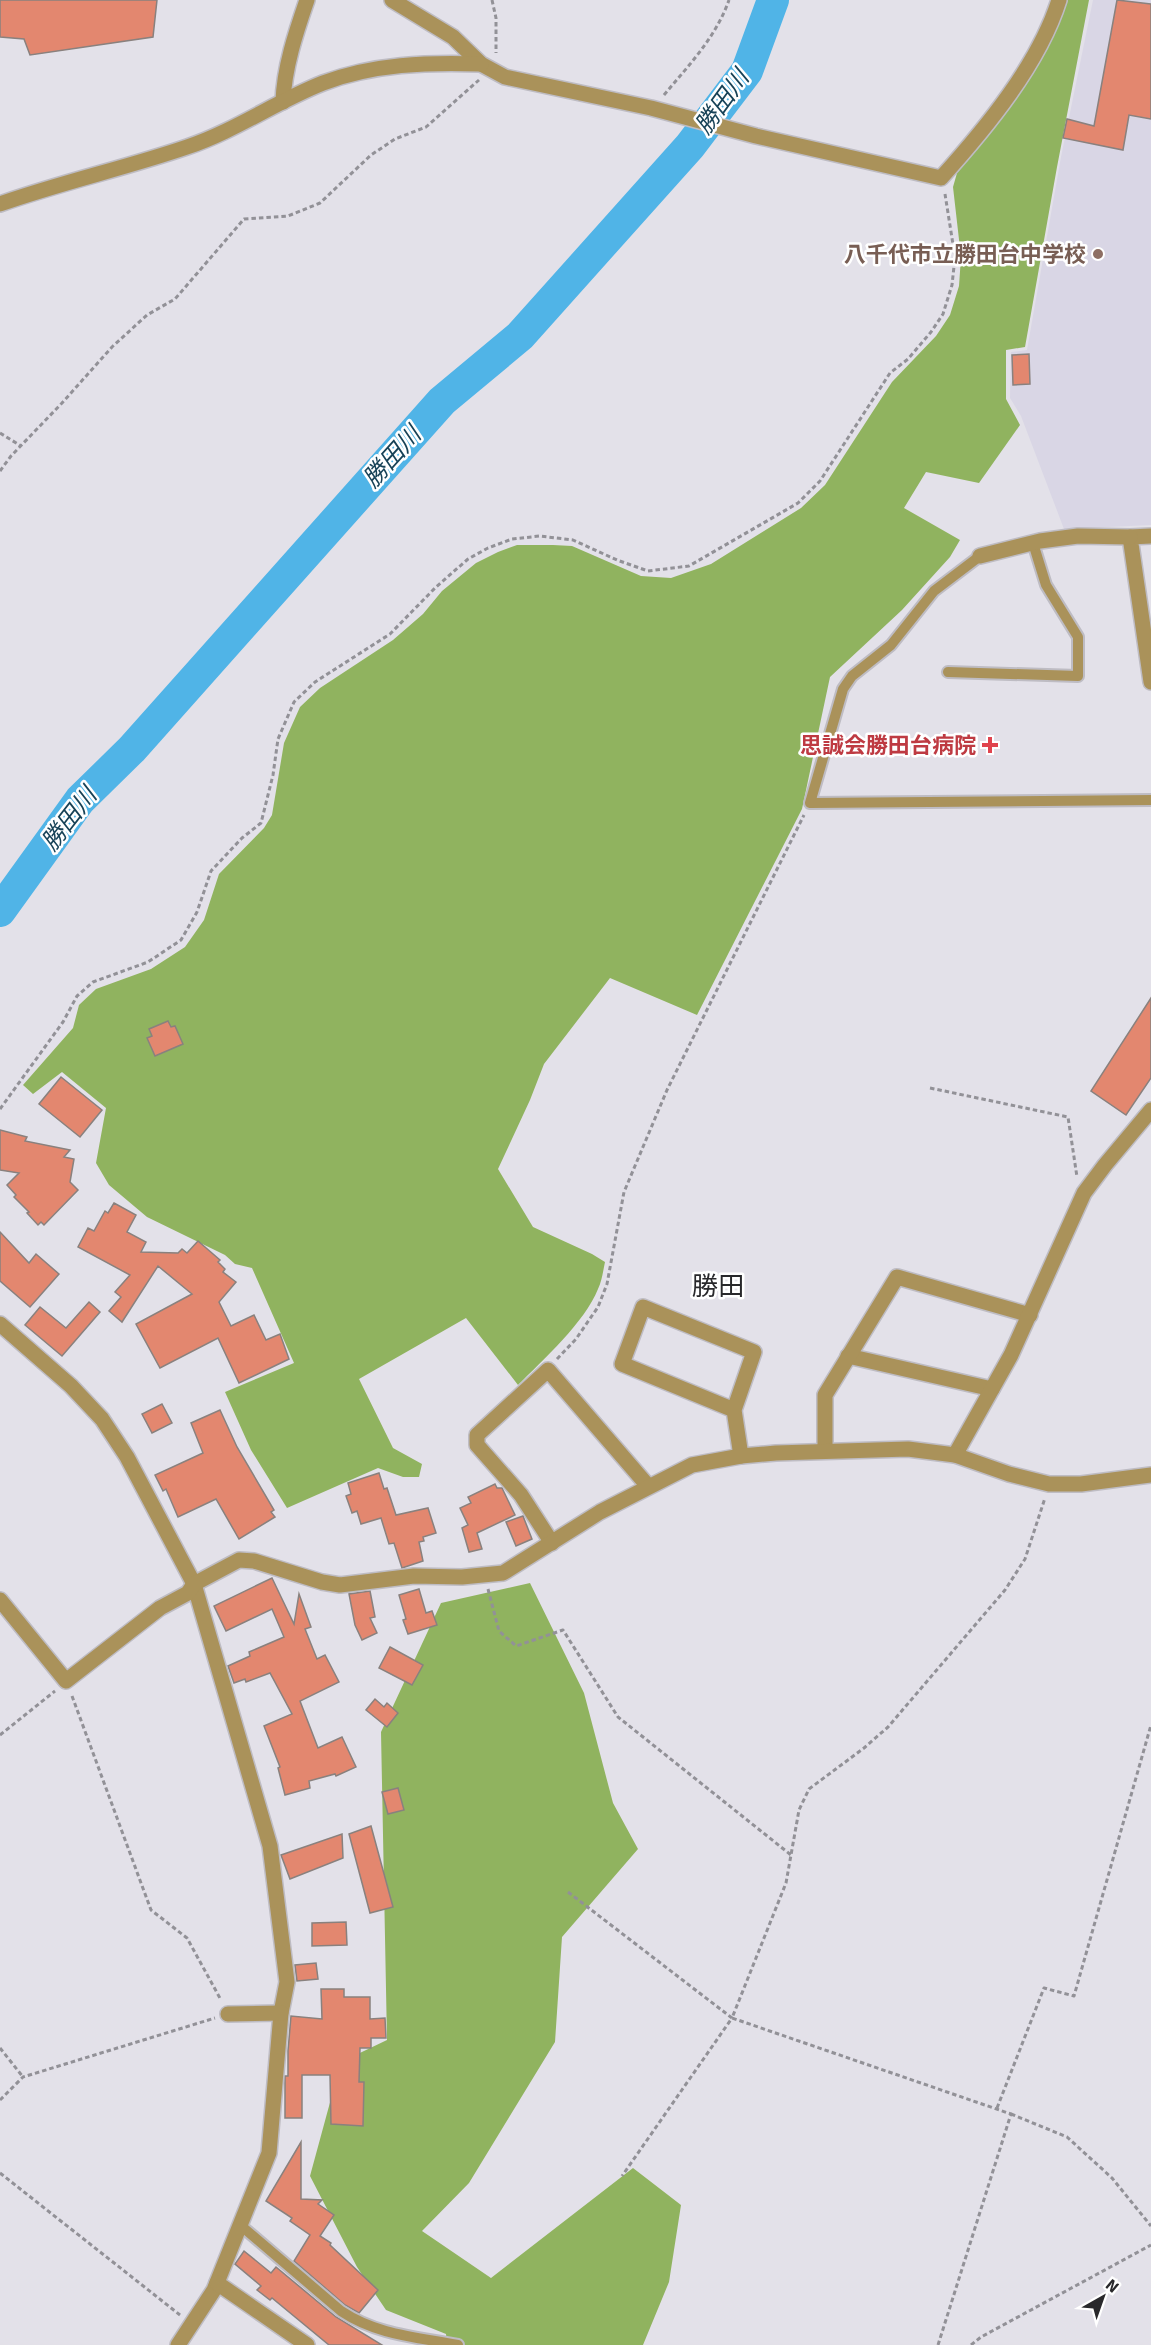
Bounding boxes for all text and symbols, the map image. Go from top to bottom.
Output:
water label: 勝田川 [689,62,757,140]
place label: 八千代市立勝田台中学校 [844,241,1086,268]
marker: 八千代市立勝田台中学校 [1091,247,1105,261]
water label: 勝田川 [357,418,429,494]
place label: 思誠会勝田台病院 [800,732,976,759]
marker: 思誠会勝田台病院 [981,736,999,754]
water label: 勝田川 [35,779,105,857]
district label: 勝田 [692,1271,744,1303]
north arrow [1073,2267,1133,2327]
text: N [1101,2275,1123,2298]

